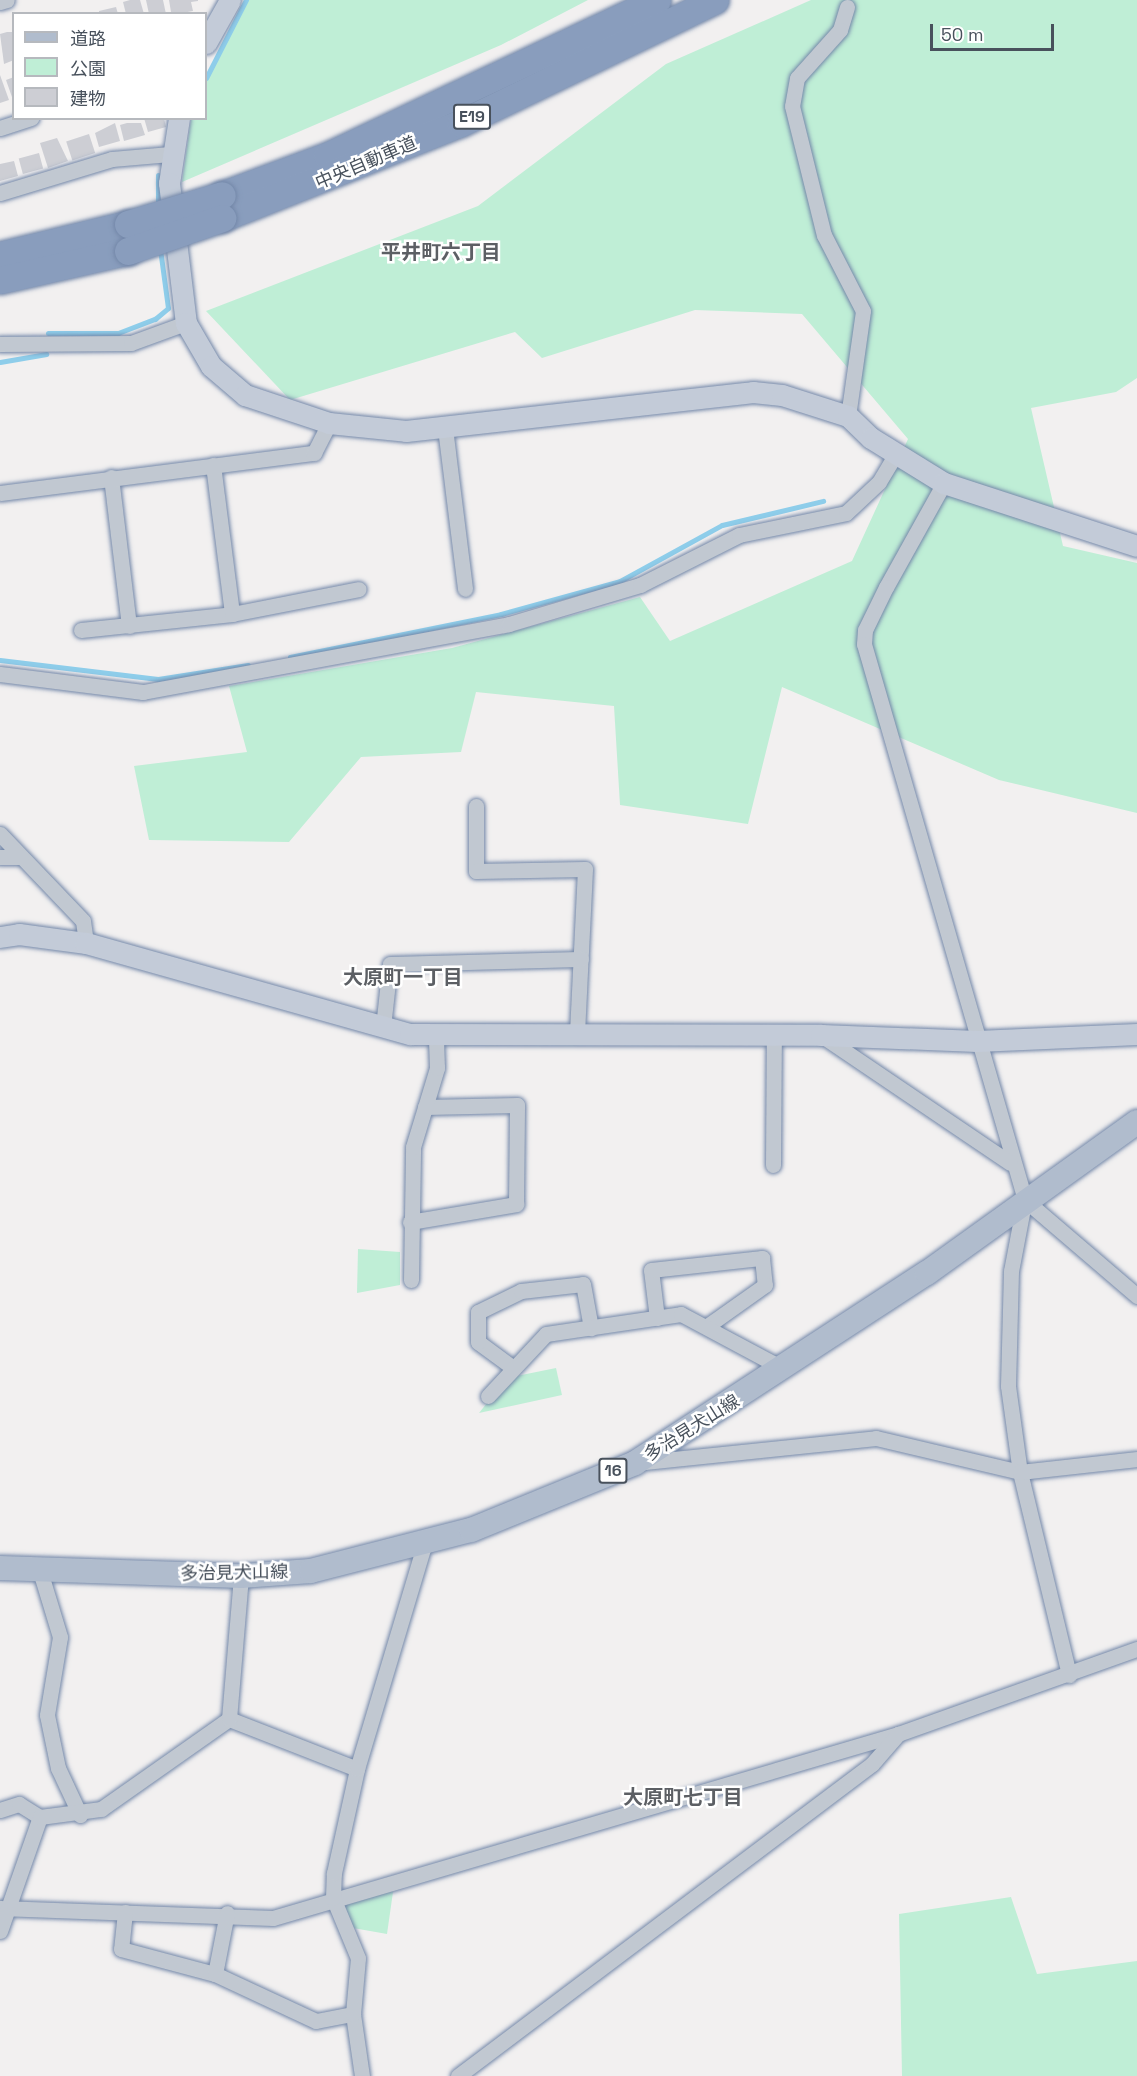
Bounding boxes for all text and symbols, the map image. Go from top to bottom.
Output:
legend [12,12,207,120]
scale bar [933,12,1058,50]
text: 50 m [941,23,983,46]
text: 道路 [70,27,106,50]
text: 公園 [70,57,106,80]
text: 建物 [70,87,106,110]
road number: E19 [452,104,492,130]
street label: 中央自動車道 [312,132,420,194]
district label: 平井町六丁目 [381,240,501,264]
district label: 大原町一丁目 [343,965,463,989]
street label: 多治見犬山線 [640,1390,744,1466]
road number: 16 [598,1458,628,1484]
street label: 多治見犬山線 [180,1561,288,1585]
district label: 大原町七丁目 [623,1785,743,1809]

